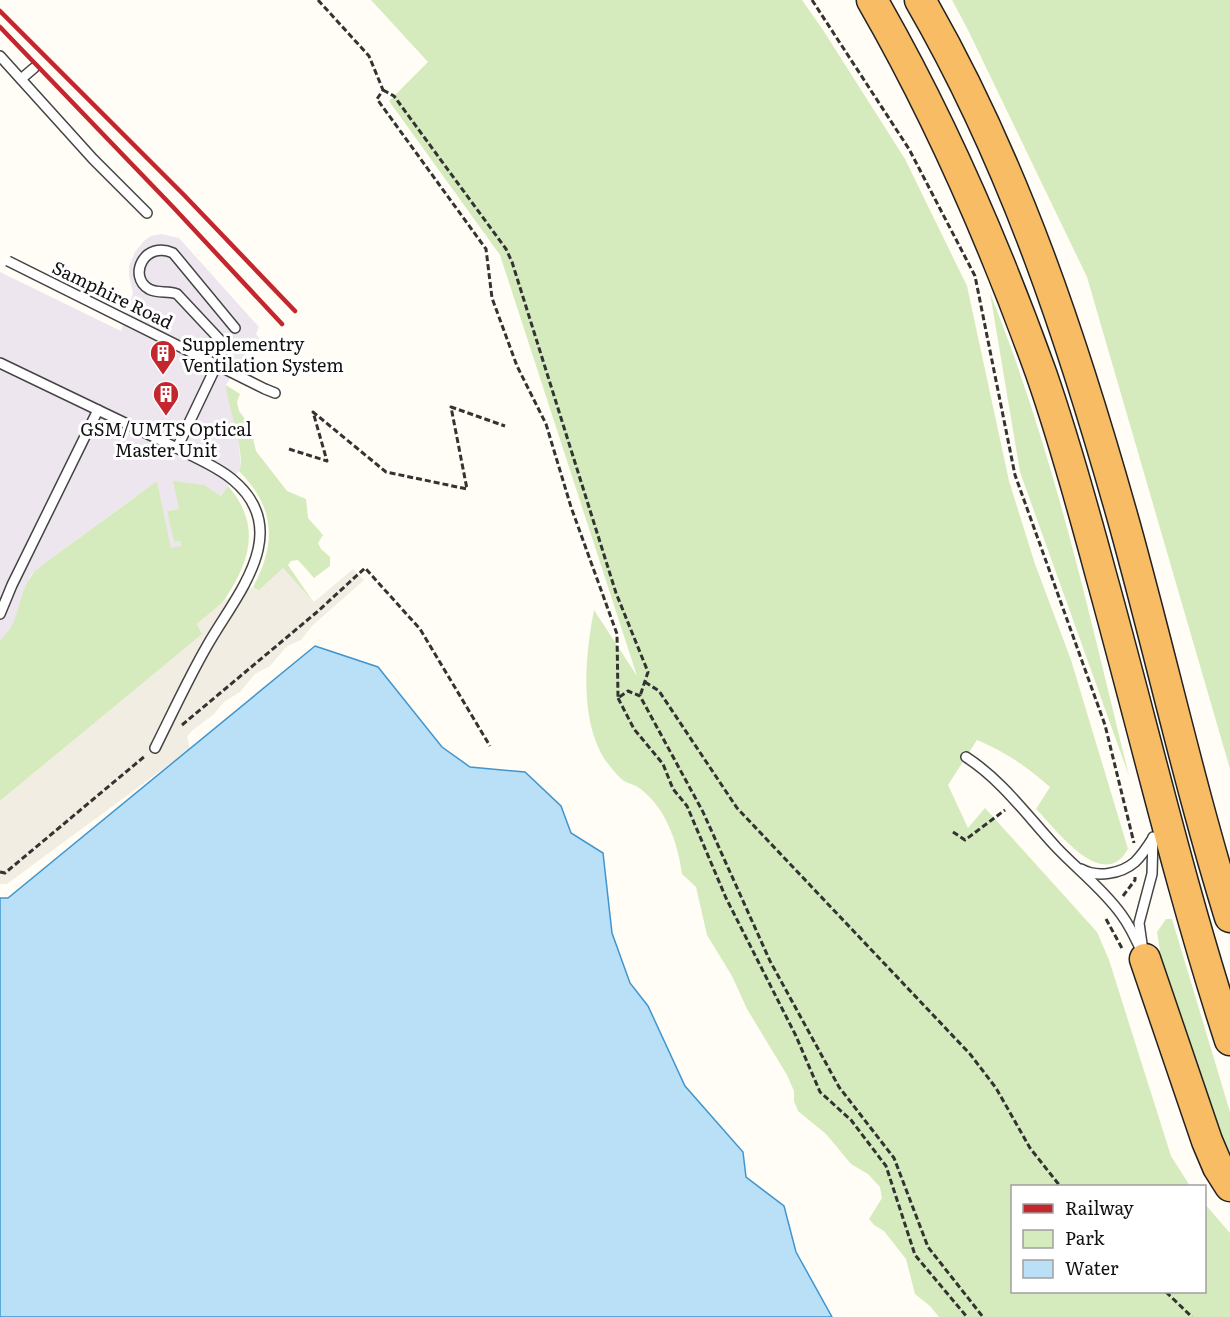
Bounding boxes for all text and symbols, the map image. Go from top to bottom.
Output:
street label: Samphire Road [48,253,178,335]
place label: Supplementry Ventilation System [182,330,344,378]
building icon: Supplementry Ventilation System [148,338,178,376]
building icon: GSM/UMTS Optical Master Unit [151,379,181,417]
place label: GSM/UMTS Optical Master Unit [80,415,252,463]
legend [1011,1185,1206,1293]
text: Railway [1065,1194,1134,1221]
text: Park [1065,1224,1106,1251]
text: Water [1065,1254,1119,1281]

